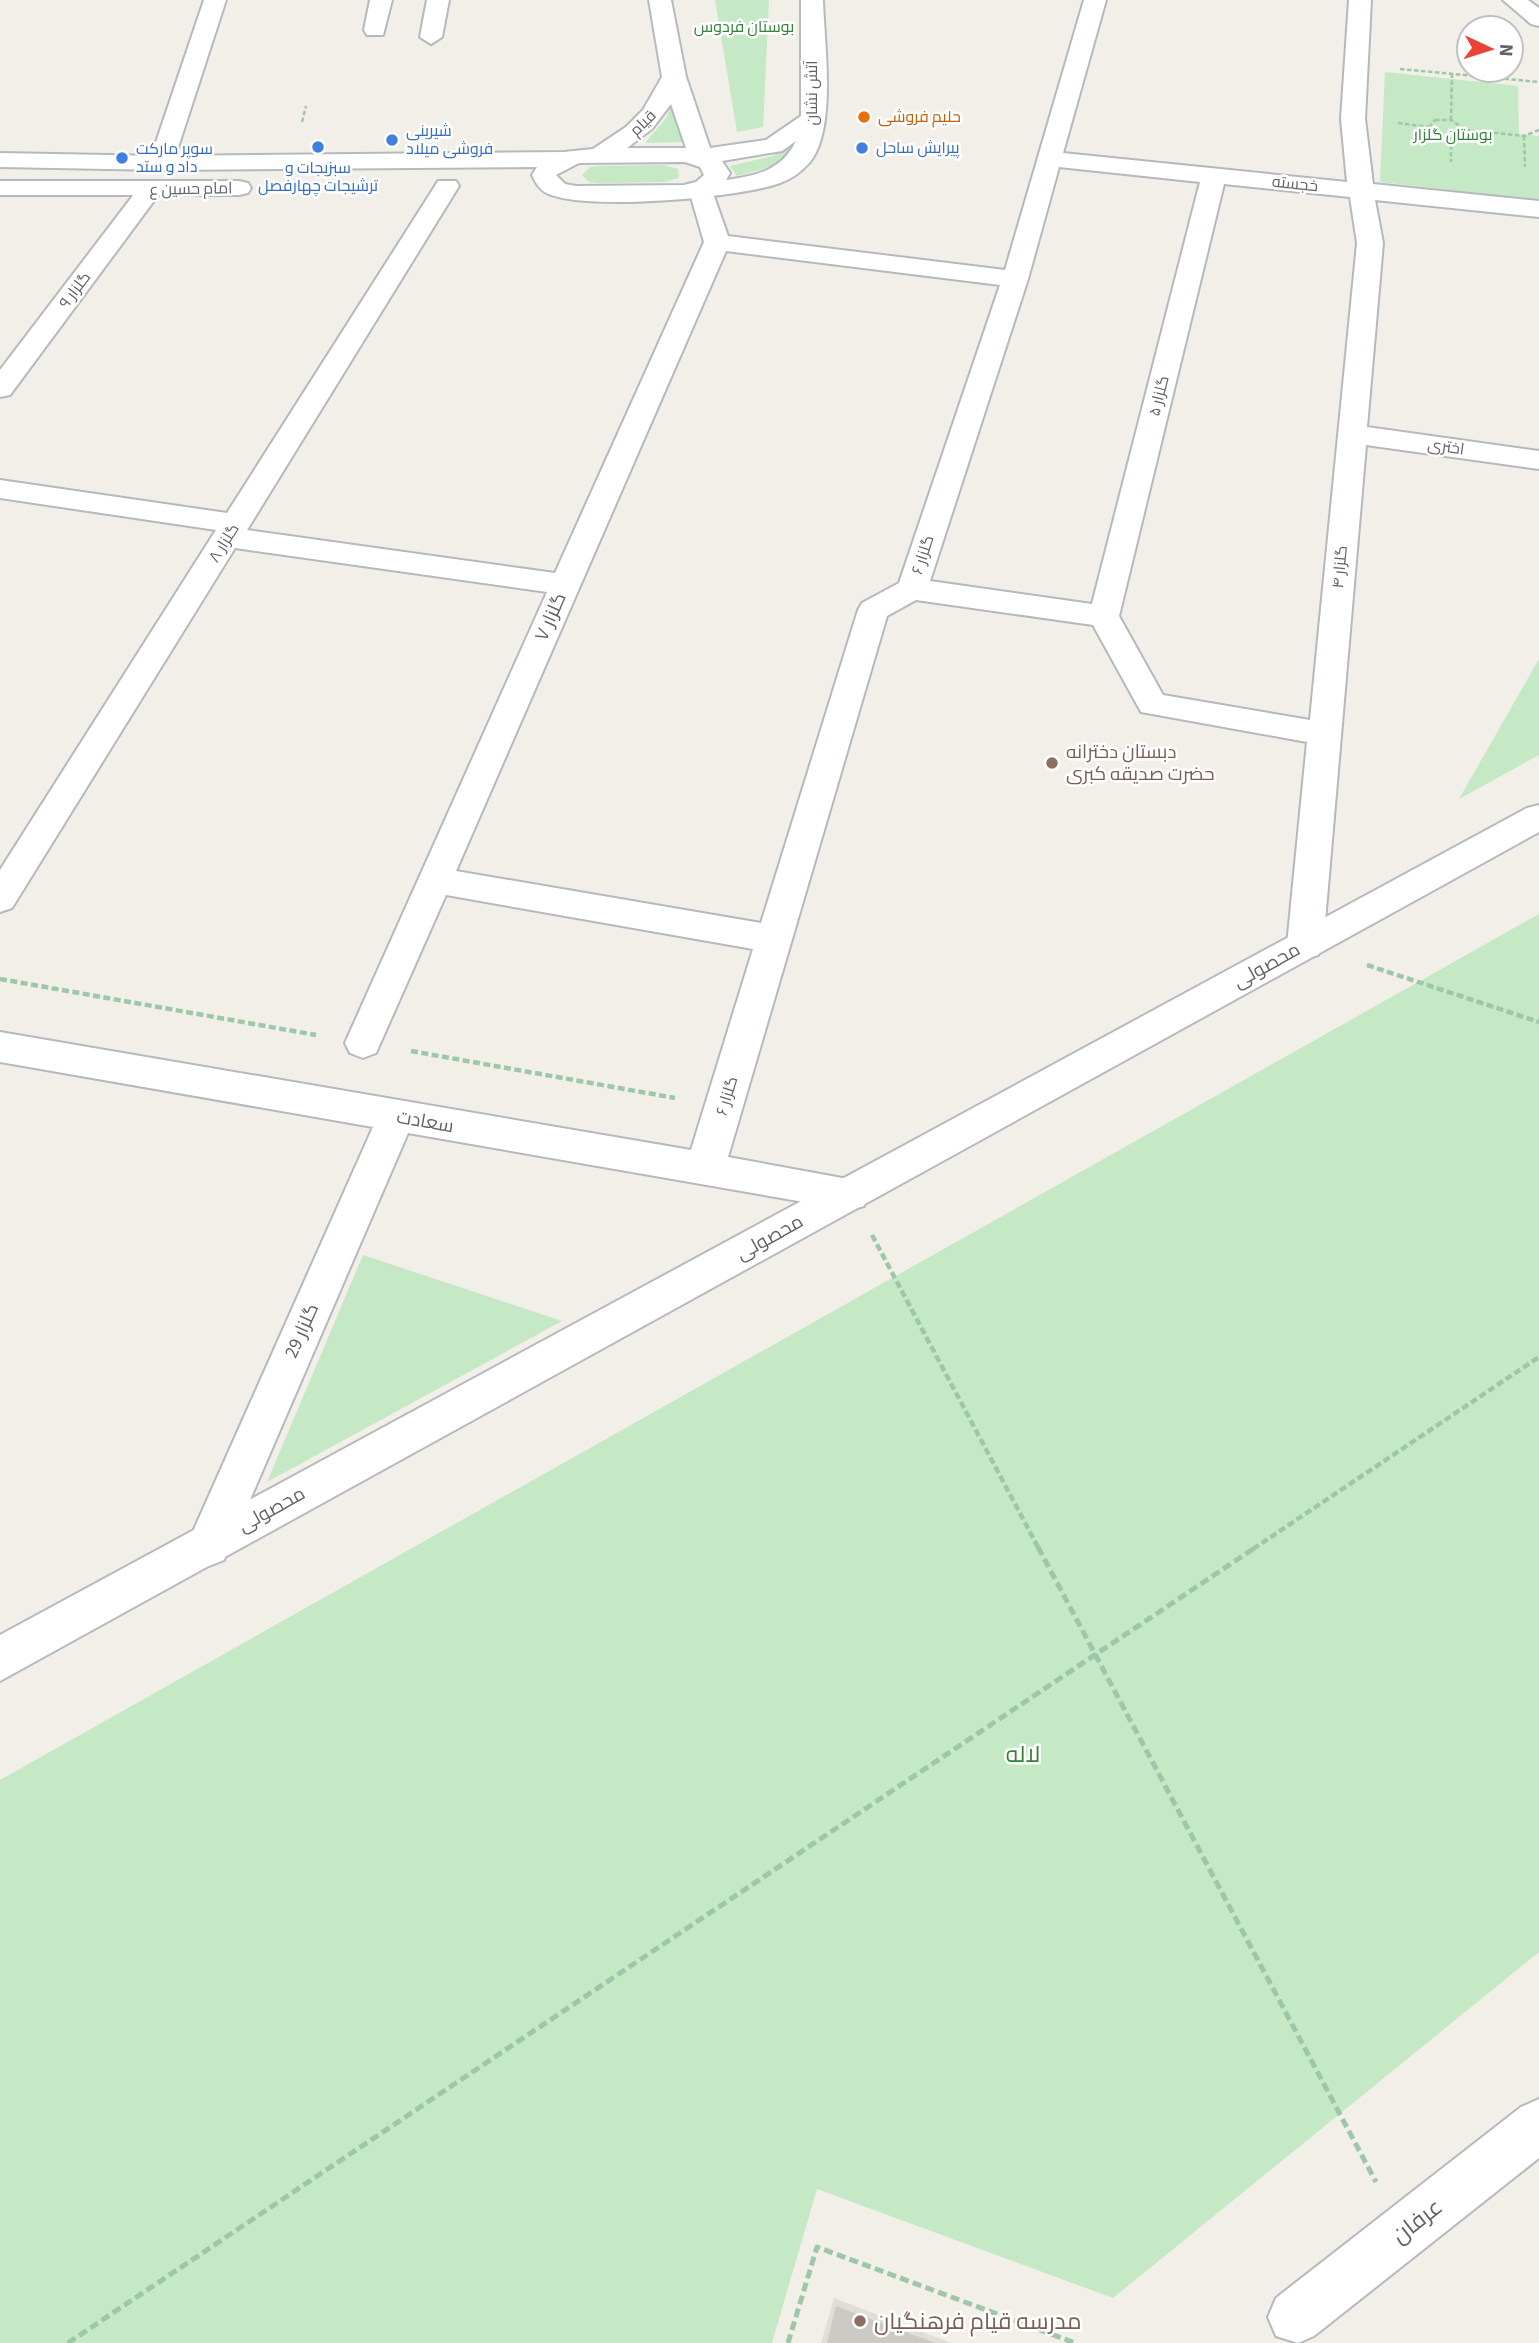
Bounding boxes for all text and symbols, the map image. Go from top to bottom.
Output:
north arrow [1455,14,1525,84]
park label: بوستان فردوس [694,16,794,38]
text: N [1492,43,1519,57]
street label: آتش نشان [801,60,823,126]
street label: قیام [625,105,661,141]
place label: حلیم فروشی [878,106,961,128]
marker: حلیم فروشی [856,109,872,125]
place label: شیرینی فروشی میلاد [406,120,493,160]
park label: بوستان گلزار [1412,124,1493,146]
marker: شیرینی فروشی میلاد [384,132,400,148]
place label: پیرایش ساحل [876,137,960,159]
place label: سوپر مارکت داد و ستد [136,138,213,178]
marker: سبزیجات و ترشیجات چهارفصل [310,139,326,155]
marker: پیرایش ساحل [854,140,870,156]
marker: سوپر مارکت داد و ستد [114,150,130,166]
place label: سبزیجات و ترشیجات چهارفصل [258,157,379,197]
street label: خجسته [1271,171,1319,197]
street label: امام حسین ع [149,177,233,201]
street label: گلزار ۹ [54,267,96,313]
street label: گلزار ۵ [1143,373,1175,419]
street label: اختری [1426,434,1466,460]
street label: گلزار ۸ [203,519,245,567]
street label: گلزار ۶ [906,533,940,577]
street label: گلزار ۴ [1327,545,1353,589]
street label: گلزار ۷ [528,589,574,645]
place label: دبستان دخترانه حضرت صدیقه کبری [1066,739,1215,788]
marker: دبستان دخترانه حضرت صدیقه کبری [1044,755,1060,771]
street label: محصولی [1229,937,1305,995]
street label: گلزار ۶ [711,1074,743,1118]
street label: سعادت [394,1104,456,1140]
street label: محصولی [732,1209,808,1267]
street label: گلزار 29 [278,1299,326,1363]
street label: محصولی [234,1481,310,1539]
park label: لاله [1006,1738,1040,1771]
street label: عرفان [1385,2191,1449,2251]
place label: مدرسه قیام فرهنگیان [874,2305,1082,2338]
marker: مدرسه قیام فرهنگیان [852,2313,868,2329]

